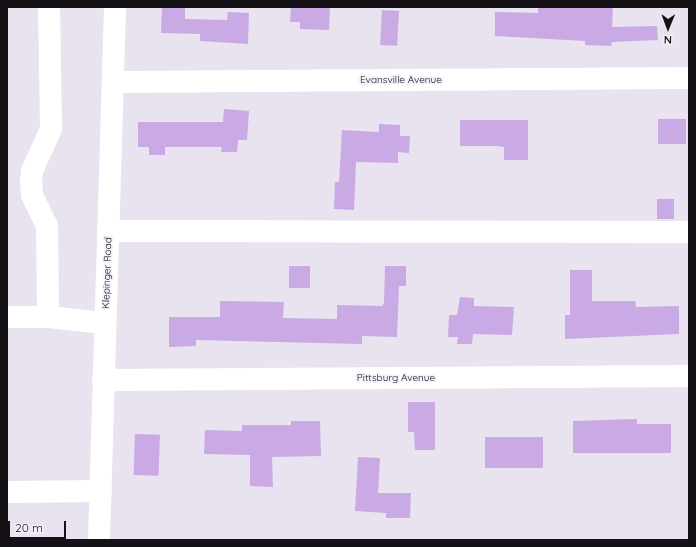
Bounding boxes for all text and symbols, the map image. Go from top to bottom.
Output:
north arrow [648,8,688,48]
text: N [664,33,672,47]
street label: Evansville Avenue [360,74,442,86]
street label: Klepinger Road [100,237,114,309]
street label: Pittsburg Avenue [357,372,435,384]
scale bar [10,513,68,539]
text: 20 m [15,520,43,535]

